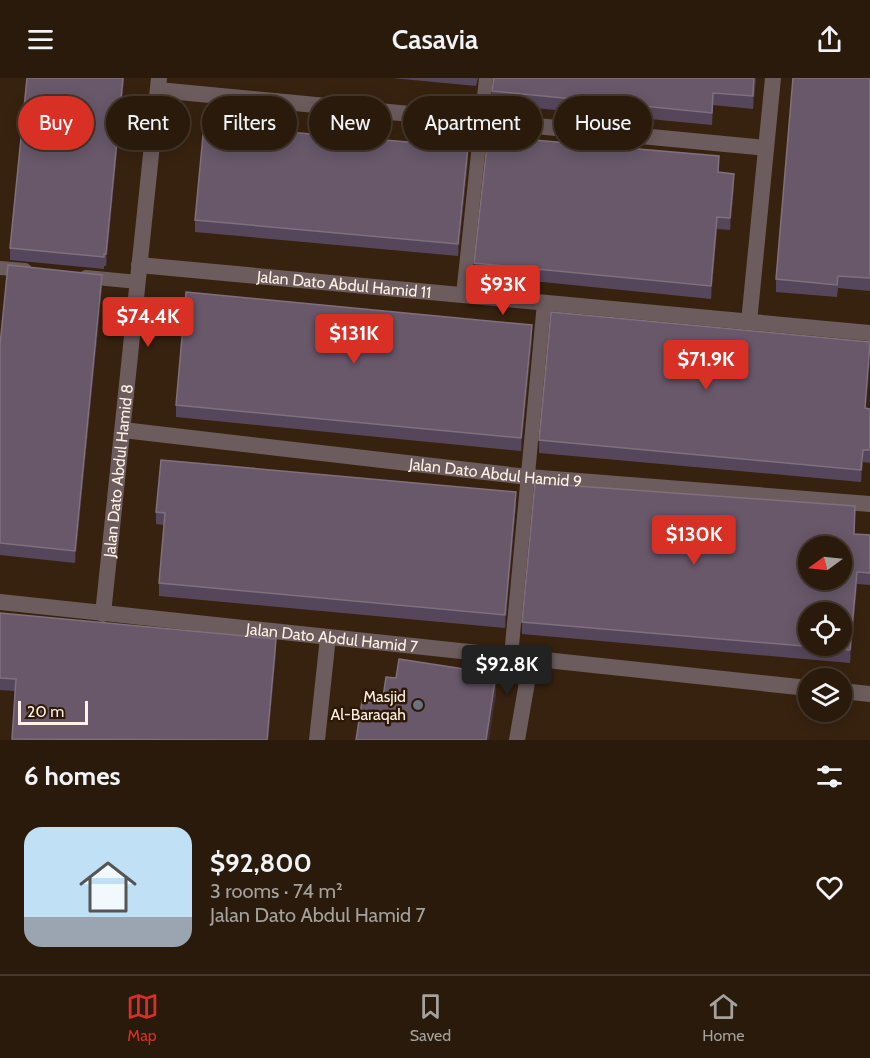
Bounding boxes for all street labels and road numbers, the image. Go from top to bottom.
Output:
street label: Jalan Dato Abdul Hamid 11 [255,267,432,302]
street label: Jalan Dato Abdul Hamid 8 [100,383,137,560]
street label: Jalan Dato Abdul Hamid 9 [407,454,583,491]
street label: Jalan Dato Abdul Hamid 7 [244,619,419,656]

